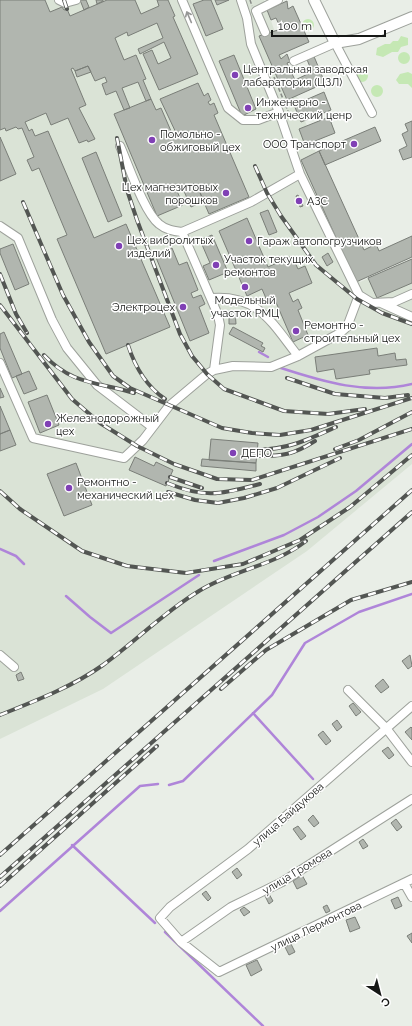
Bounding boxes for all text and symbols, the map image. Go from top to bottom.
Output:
one-way arrow [185,11,193,23]
scale bar [272,12,385,38]
text: 100 m [278,19,312,33]
place label: Центральная заводская лабаратория (ЦЗЛ) [243,63,368,89]
marker: Центральная заводская лабаратория (ЦЗЛ) [230,70,240,80]
place label: Инженерно - технический ценр [256,96,352,122]
marker: Инженерно - технический ценр [243,103,253,113]
place label: Помольно - обжиговый цех [160,128,241,154]
marker: Помольно - обжиговый цех [147,135,157,145]
place label: ООО Транспорт [263,138,347,151]
marker: ООО Транспорт [349,139,359,149]
place label: Цех магнезитовых порошков [122,181,218,207]
marker: Цех магнезитовых порошков [221,188,231,198]
place label: АЗС [307,195,328,208]
marker: АЗС [294,196,304,206]
place label: Цех вибролитых изделий [127,234,214,260]
place label: Гараж автопогрузчиков [257,235,382,248]
marker: Гараж автопогрузчиков [244,236,254,246]
marker: Цех вибролитых изделий [114,241,124,251]
place label: Участок текущих ремонтов [224,253,314,279]
marker: Участок текущих ремонтов [211,260,221,270]
marker: Модельный участок РМЦ [240,282,250,292]
place label: Модельный участок РМЦ [211,294,279,320]
place label: Электроцех [112,301,175,314]
marker: Электроцех [178,302,188,312]
place label: Ремонтно - строительный цех [304,319,401,345]
marker: Ремонтно - строительный цех [291,326,301,336]
place label: Железнодорожный цех [56,412,159,438]
marker: Железнодорожный цех [43,419,53,429]
place label: ДЕПО [241,447,272,460]
marker: ДЕПО [228,448,238,458]
place label: Ремонтно - механический цех [77,476,174,502]
marker: Ремонтно - механический цех [64,483,74,493]
street label: улица Байдукова [250,780,326,849]
street label: улица Громова [260,845,334,897]
street label: улица Лермонтова [269,899,364,954]
north arrow [360,974,400,1014]
text: С [378,994,392,1009]

